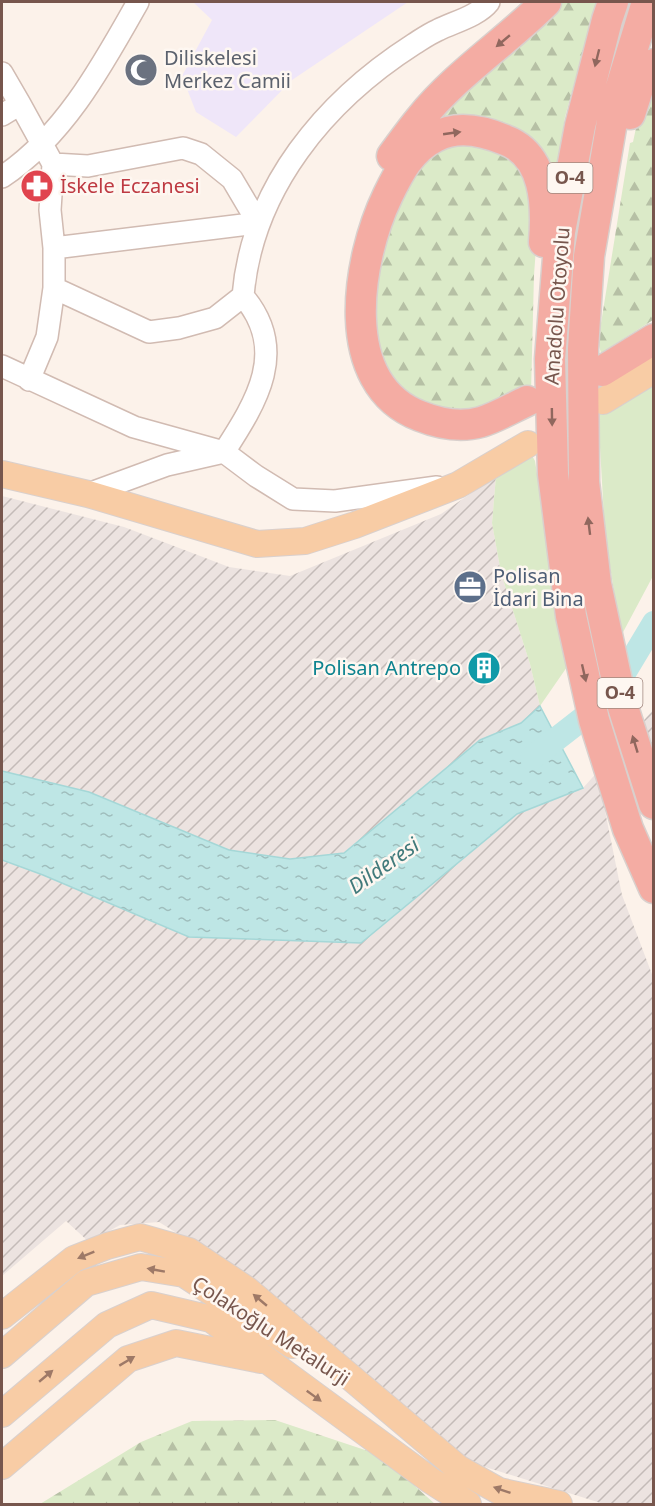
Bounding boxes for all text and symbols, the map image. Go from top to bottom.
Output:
one-way arrow [496,34,511,47]
place label: Diliskelesi Merkez Camii [164,44,291,94]
one-way arrow [592,48,602,67]
mosque icon: Diliskelesi Merkez Camii [123,52,159,88]
one-way arrow [443,128,462,137]
road number: O-4 [548,163,592,193]
pharmacy icon: İskele Eczanesi [19,168,55,204]
place label: İskele Eczanesi [60,172,200,199]
street label: Anadolu Otoyolu [538,226,575,386]
one-way arrow [547,408,556,427]
one-way arrow [584,516,594,535]
place label: Polisan İdari Bina [493,562,584,612]
office icon: Polisan İdari Bina [452,569,488,605]
building icon: Polisan Antrepo [466,650,502,686]
place label: Polisan Antrepo [312,654,461,681]
one-way arrow [579,664,589,683]
road number: O-4 [598,678,642,708]
one-way arrow [630,735,639,753]
water label: Dilderesi [342,830,425,900]
one-way arrow [76,1250,94,1260]
one-way arrow [147,1265,166,1274]
street label: Çolakoğlu Metalurji [187,1269,355,1392]
one-way arrow [252,1294,268,1307]
one-way arrow [119,1356,135,1367]
one-way arrow [38,1370,54,1383]
one-way arrow [306,1390,322,1402]
one-way arrow [493,1485,511,1495]

